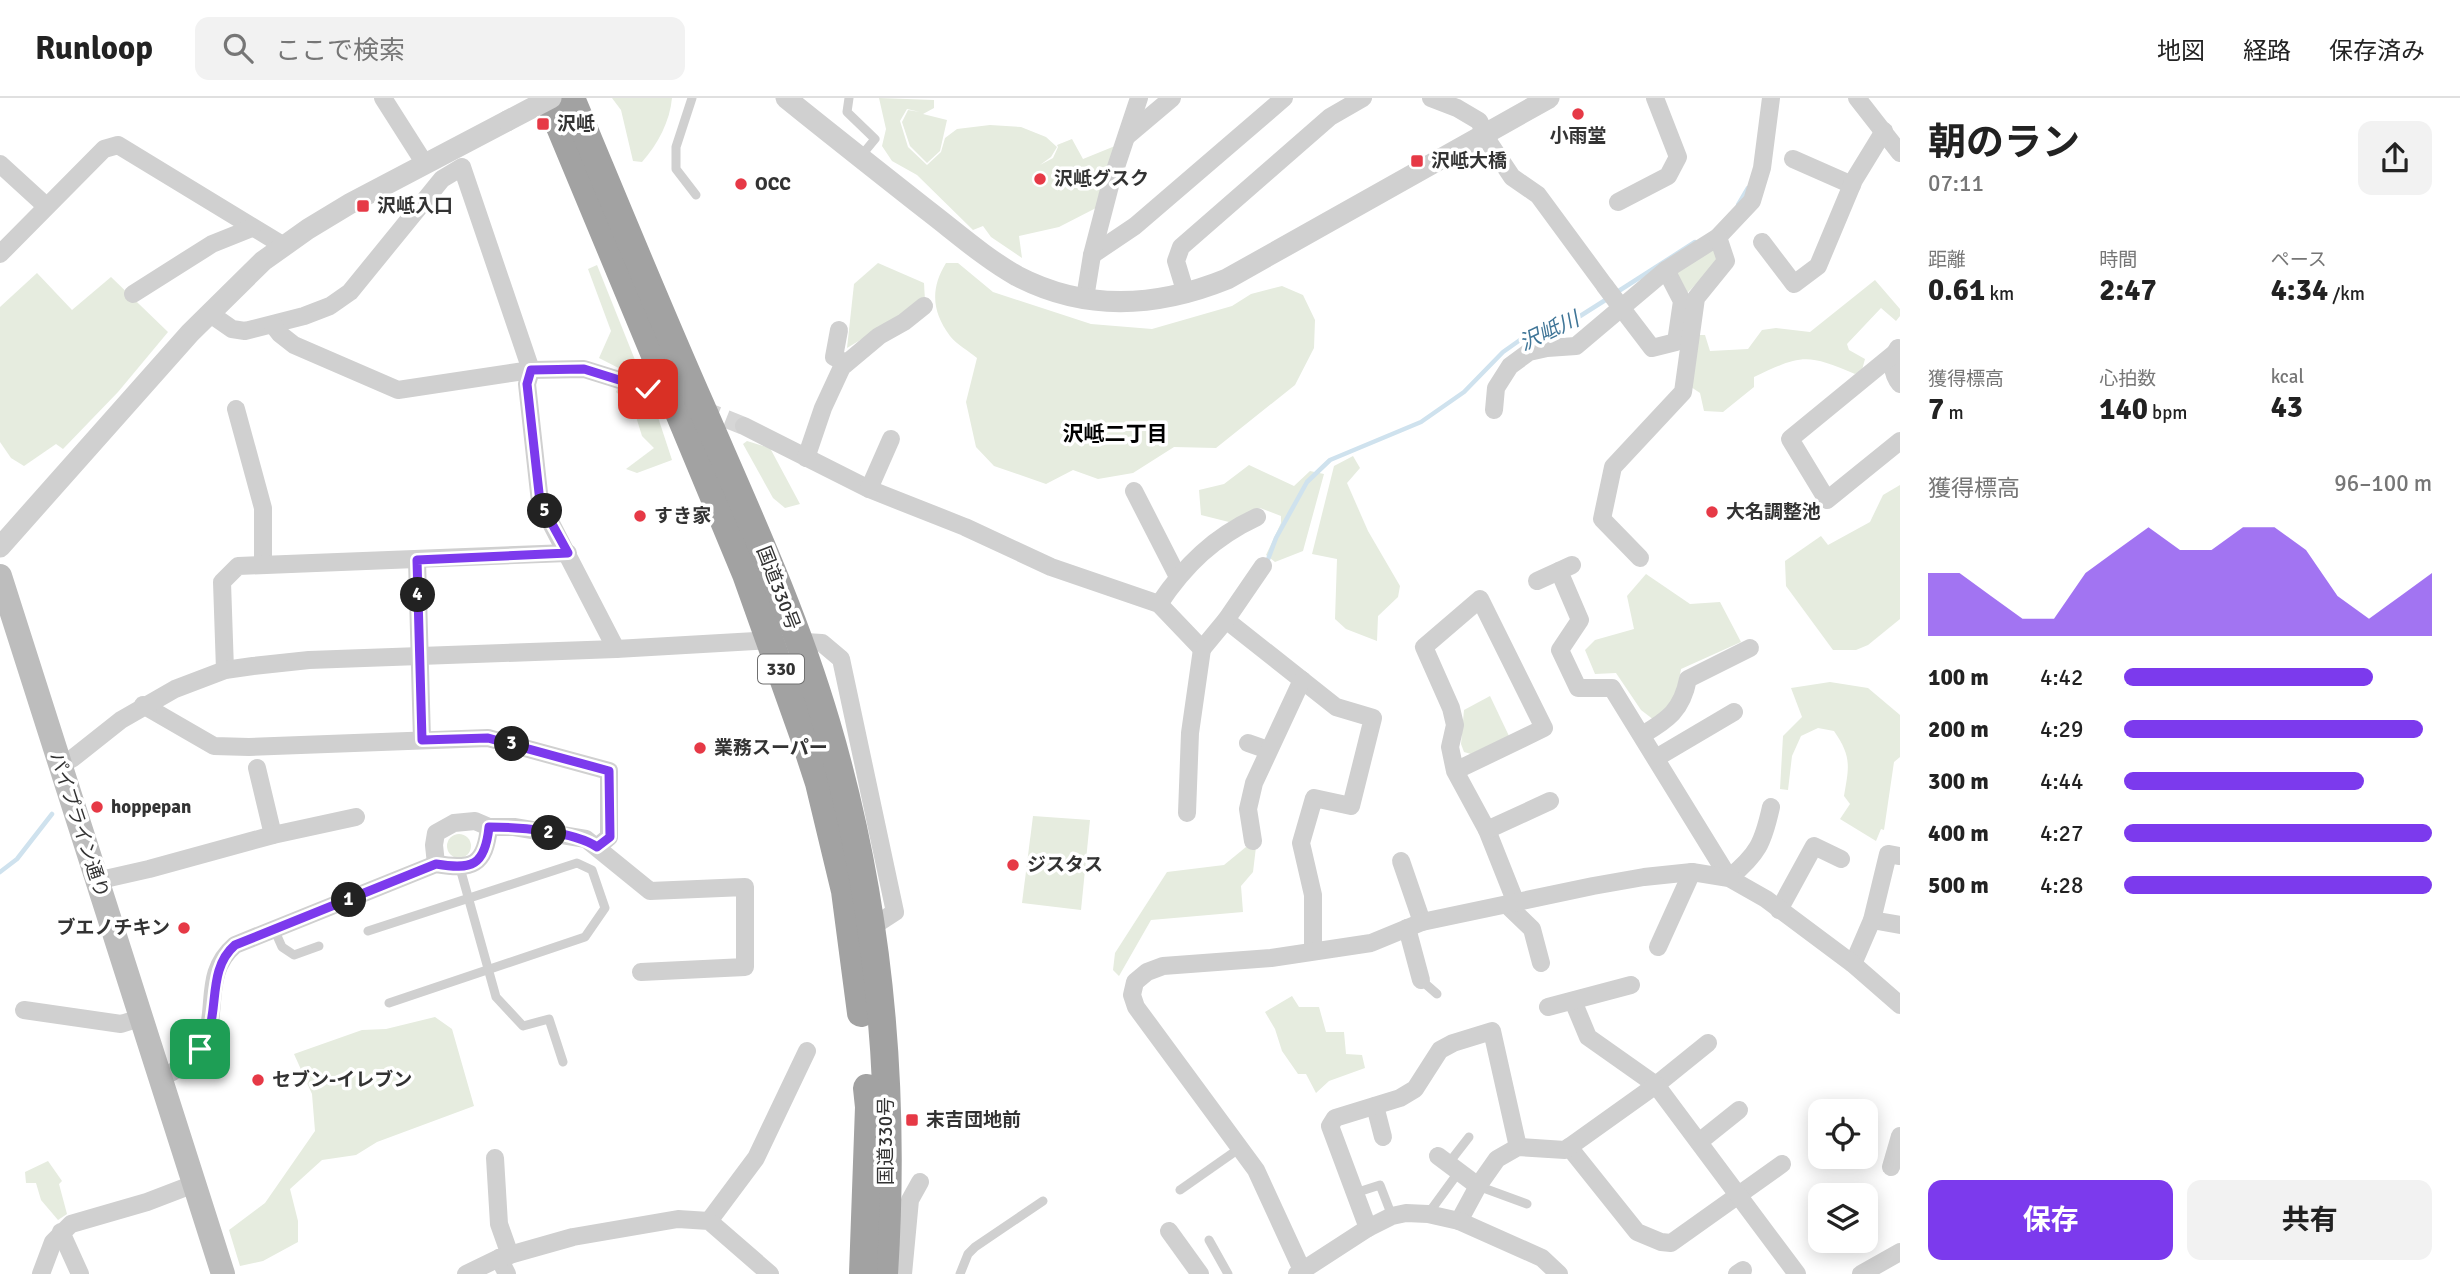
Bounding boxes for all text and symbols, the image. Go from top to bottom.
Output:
search box [195,17,685,80]
text: Runloop [35,28,153,69]
icon: search [219,29,257,67]
text: ここで検索 [275,35,405,67]
text: 地図 [2157,36,2205,66]
text: 経路 [2243,36,2291,66]
text: 保存済み [2329,36,2425,66]
marker: 小雨堂 [1570,106,1586,122]
place label: 沢岻 [557,112,595,136]
marker: 沢岻 [535,116,551,132]
text: 朝のラン [1928,119,2080,166]
button: share [2358,121,2432,195]
place label: 小雨堂 [1549,124,1607,148]
place label: 沢岻大橋 [1431,149,1507,173]
marker: 沢岻大橋 [1409,153,1425,169]
place label: 沢岻グスク [1054,167,1149,191]
text: 07:11 [1928,169,1984,198]
marker: 沢岻グスク [1032,171,1048,187]
place label: OCC [755,172,791,196]
marker: OCC [733,176,749,192]
place label: 沢岻入口 [377,194,453,218]
marker: 沢岻入口 [355,198,371,214]
text: 距離 [1928,248,1966,272]
text: 時間 [2099,248,2137,272]
text: ペース [2271,248,2327,272]
text: 0.61 [1928,272,1985,309]
text: 2:47 [2099,272,2157,309]
text: 4:34 [2271,272,2328,309]
text: km [1985,282,2014,306]
text: /km [2328,282,2365,306]
water label: 沢岻川 [1515,305,1585,356]
pin [618,359,678,419]
text: kcal [2271,365,2304,389]
text: 獲得標高 [1928,367,2004,391]
text: 心拍数 [2099,367,2156,391]
icon: check [629,370,667,408]
text: 43 [2271,389,2303,426]
text: 7 [1928,391,1944,428]
text: 140 [2099,391,2148,428]
text: m [1944,401,1964,425]
text: bpm [2148,401,2187,425]
district label: 沢岻二丁目 [1063,421,1168,447]
text: 96–100 m [2334,469,2432,498]
text: 獲得標高 [1928,474,2020,503]
pin: 5 [528,494,562,528]
text: 5 [539,498,550,522]
place label: 大名調整池 [1726,500,1821,524]
place label: すき家 [654,504,711,528]
marker: 大名調整池 [1704,504,1720,520]
marker: すき家 [632,508,648,524]
street label: 国道330号 [751,543,805,633]
pin: 4 [400,578,436,612]
text: 4 [412,582,423,606]
road number: 330 [758,654,804,684]
text: 100 m [1928,663,1989,692]
text: 4:42 [2040,663,2083,692]
text: 200 m [1928,715,1989,744]
text: 4:29 [2040,715,2083,744]
pin: 3 [494,726,530,762]
text: 3 [506,731,517,755]
place label: 業務スーパー [714,736,828,760]
marker: 業務スーパー [692,740,708,756]
street label: パイプライン通り [44,749,114,901]
text: 300 m [1928,767,1989,796]
text: 4:44 [2040,767,2083,796]
place label: hoppepan [111,795,191,819]
marker: hoppepan [89,799,105,815]
pin: 2 [532,816,566,850]
text: 400 m [1928,819,1989,848]
text: 4:27 [2040,819,2083,848]
text: 2 [543,820,554,844]
place label: ジスタス [1027,853,1103,877]
marker: ジスタス [1005,857,1021,873]
text: 500 m [1928,871,1989,900]
text: 4:28 [2040,871,2083,900]
pin: 1 [332,882,366,918]
text: 1 [343,887,354,911]
place label: ブエノチキン [57,916,170,940]
marker: ブエノチキン [176,920,192,936]
pin [170,1019,230,1079]
icon: arrive [181,1030,219,1068]
place label: セブン-イレブン [272,1068,412,1092]
marker: セブン-イレブン [250,1072,266,1088]
street label: 国道330号 [874,1097,898,1185]
map controls [1808,1099,1878,1253]
button: locate [1808,1099,1878,1169]
place label: 末吉団地前 [926,1108,1021,1132]
marker: 末吉団地前 [904,1112,920,1128]
button: 保存 [1928,1180,2173,1260]
button: 共有 [2187,1180,2432,1260]
button: layers [1808,1183,1878,1253]

